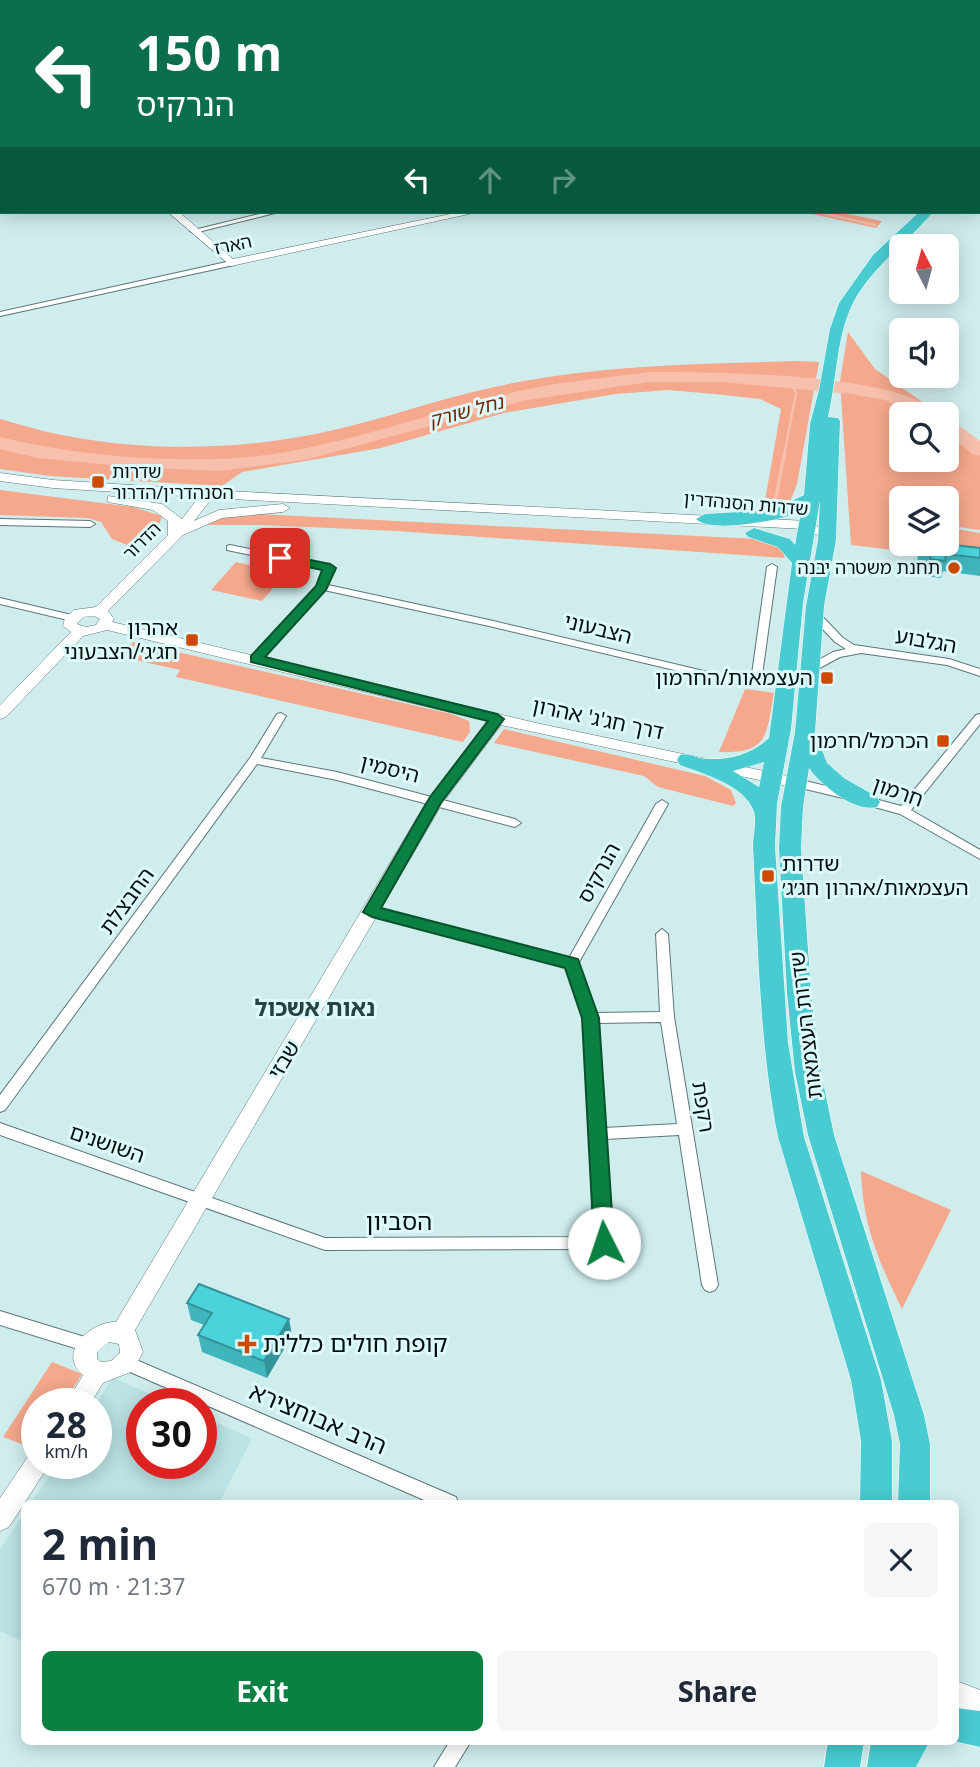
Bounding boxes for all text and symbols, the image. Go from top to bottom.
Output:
text: 150 m [136,19,282,85]
icon: left [21,28,112,119]
text: הנרקיס [136,82,235,125]
icon: left [398,161,436,199]
icon: ahead [471,161,509,199]
icon: right [544,161,582,199]
street label: הארז [212,228,254,260]
north arrow [889,234,959,304]
map controls [889,234,959,556]
button: sound [889,318,959,388]
water label: נחל שורק [426,388,508,433]
button: search [889,402,959,472]
place label: שדרות הסנהדרין/הדרור [112,459,234,504]
marker: שדרות הסנהדרין/הדרור [90,474,106,490]
street label: שדרות הסנהדרין [683,486,809,520]
button: layers [889,486,959,556]
street label: הדרור [117,516,165,564]
pin [250,528,310,588]
icon: arrive [261,539,299,577]
place label: תחנת משטרה יבנה [797,555,940,579]
marker: תחנת משטרה יבנה [946,560,962,576]
street label: הצבעוני [561,606,635,650]
place label: אהרון חג׳ג׳/הצבעוני [64,613,178,665]
street label: הגלבוע [893,621,959,659]
marker: אהרון חג׳ג׳/הצבעוני [184,632,200,648]
place label: העצמאות/החרמון [655,663,813,691]
marker: העצמאות/החרמון [819,670,835,686]
street label: דרך חג'ג' אהרון [530,690,666,746]
place label: הכרמל/חרמון [810,726,929,754]
marker: הכרמל/חרמון [935,733,951,749]
street label: היסמין [358,747,423,789]
street label: חרמון [869,769,927,813]
street label: הנרקיס [570,837,626,908]
place label: שדרות העצמאות/אהרון חג׳ג׳ [782,849,969,901]
street label: החבצלת [93,861,160,939]
marker: שדרות העצמאות/אהרון חג׳ג׳ [760,868,776,884]
street label: שדרות העצמאות [782,950,828,1101]
district label: נאות אשכול [255,991,375,1023]
street label: שבזי [261,1035,305,1084]
street label: רקפת [686,1079,722,1134]
street label: השושנים [66,1117,149,1169]
street label: הסביון [366,1204,432,1237]
position arrow [567,1206,641,1280]
place label: קופת חולים כללית [263,1326,448,1359]
marker: קופת חולים כללית [237,1334,257,1354]
street label: הרב אבוחצירא [245,1374,392,1461]
speed limit sign: 30 [126,1388,217,1479]
text: 28 [46,1401,87,1448]
text: km/h [45,1439,88,1463]
text: 2 min [42,1515,158,1572]
button: close [864,1523,938,1597]
text: 670 m · 21:37 [42,1570,186,1602]
button: Exit [42,1651,483,1731]
button: Share [497,1651,938,1731]

